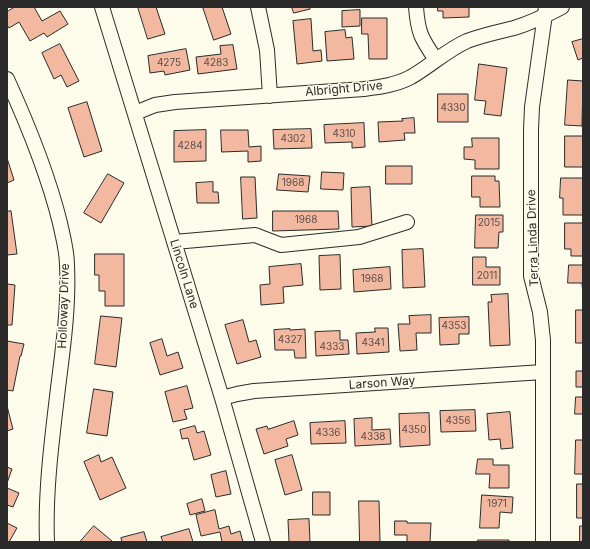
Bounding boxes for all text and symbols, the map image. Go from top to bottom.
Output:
house number: 4275 [157,57,181,69]
house number: 4283 [204,57,228,69]
street label: Albright Drive [305,78,383,100]
house number: 4330 [440,102,466,114]
house number: 4310 [332,128,356,140]
house number: 4302 [280,133,306,145]
house number: 4284 [177,140,203,152]
house number: 1968 [282,177,304,189]
street label: Terra Linda Drive [524,189,542,287]
house number: 1968 [295,214,317,226]
house number: 2015 [478,217,500,229]
street label: Lincoln Lane [167,238,201,310]
street label: Holloway Drive [55,263,73,349]
house number: 2011 [477,270,497,282]
house number: 1968 [361,273,383,285]
house number: 4353 [442,320,466,332]
house number: 4327 [278,334,302,346]
house number: 4341 [362,337,384,349]
house number: 4333 [320,341,344,353]
street label: Larson Way [348,373,416,393]
house number: 4356 [446,415,470,427]
house number: 4350 [401,424,427,436]
house number: 4336 [315,427,341,439]
house number: 4338 [360,431,386,443]
house number: 1971 [487,498,507,510]

